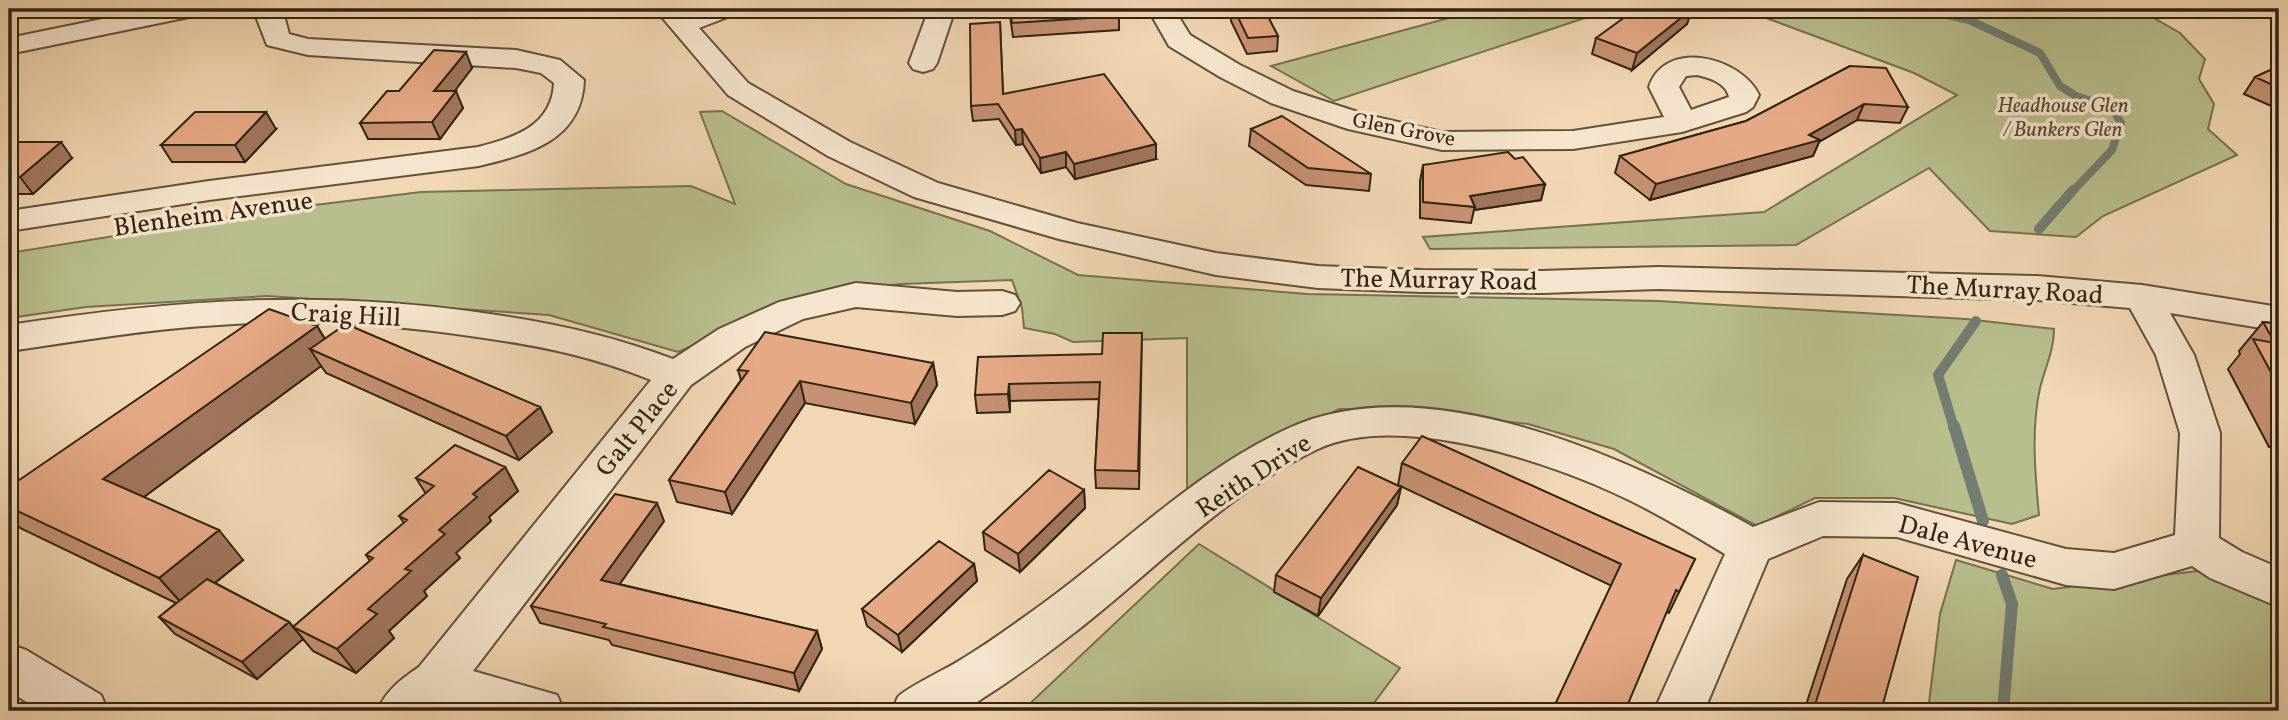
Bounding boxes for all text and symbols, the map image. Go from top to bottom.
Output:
park label: Headhouse Glen / Bunkers Glen [1997,92,2129,145]
street label: Glen Grove [1350,106,1458,155]
street label: Blenheim Avenue [111,183,315,247]
street label: The Murray Road [1340,261,1538,301]
street label: The Murray Road [1905,268,2104,314]
street label: Craig Hill [290,295,402,337]
street label: Galt Place [588,374,687,485]
street label: Reith Drive [1189,426,1319,527]
street label: Dale Avenue [1894,507,2041,579]

